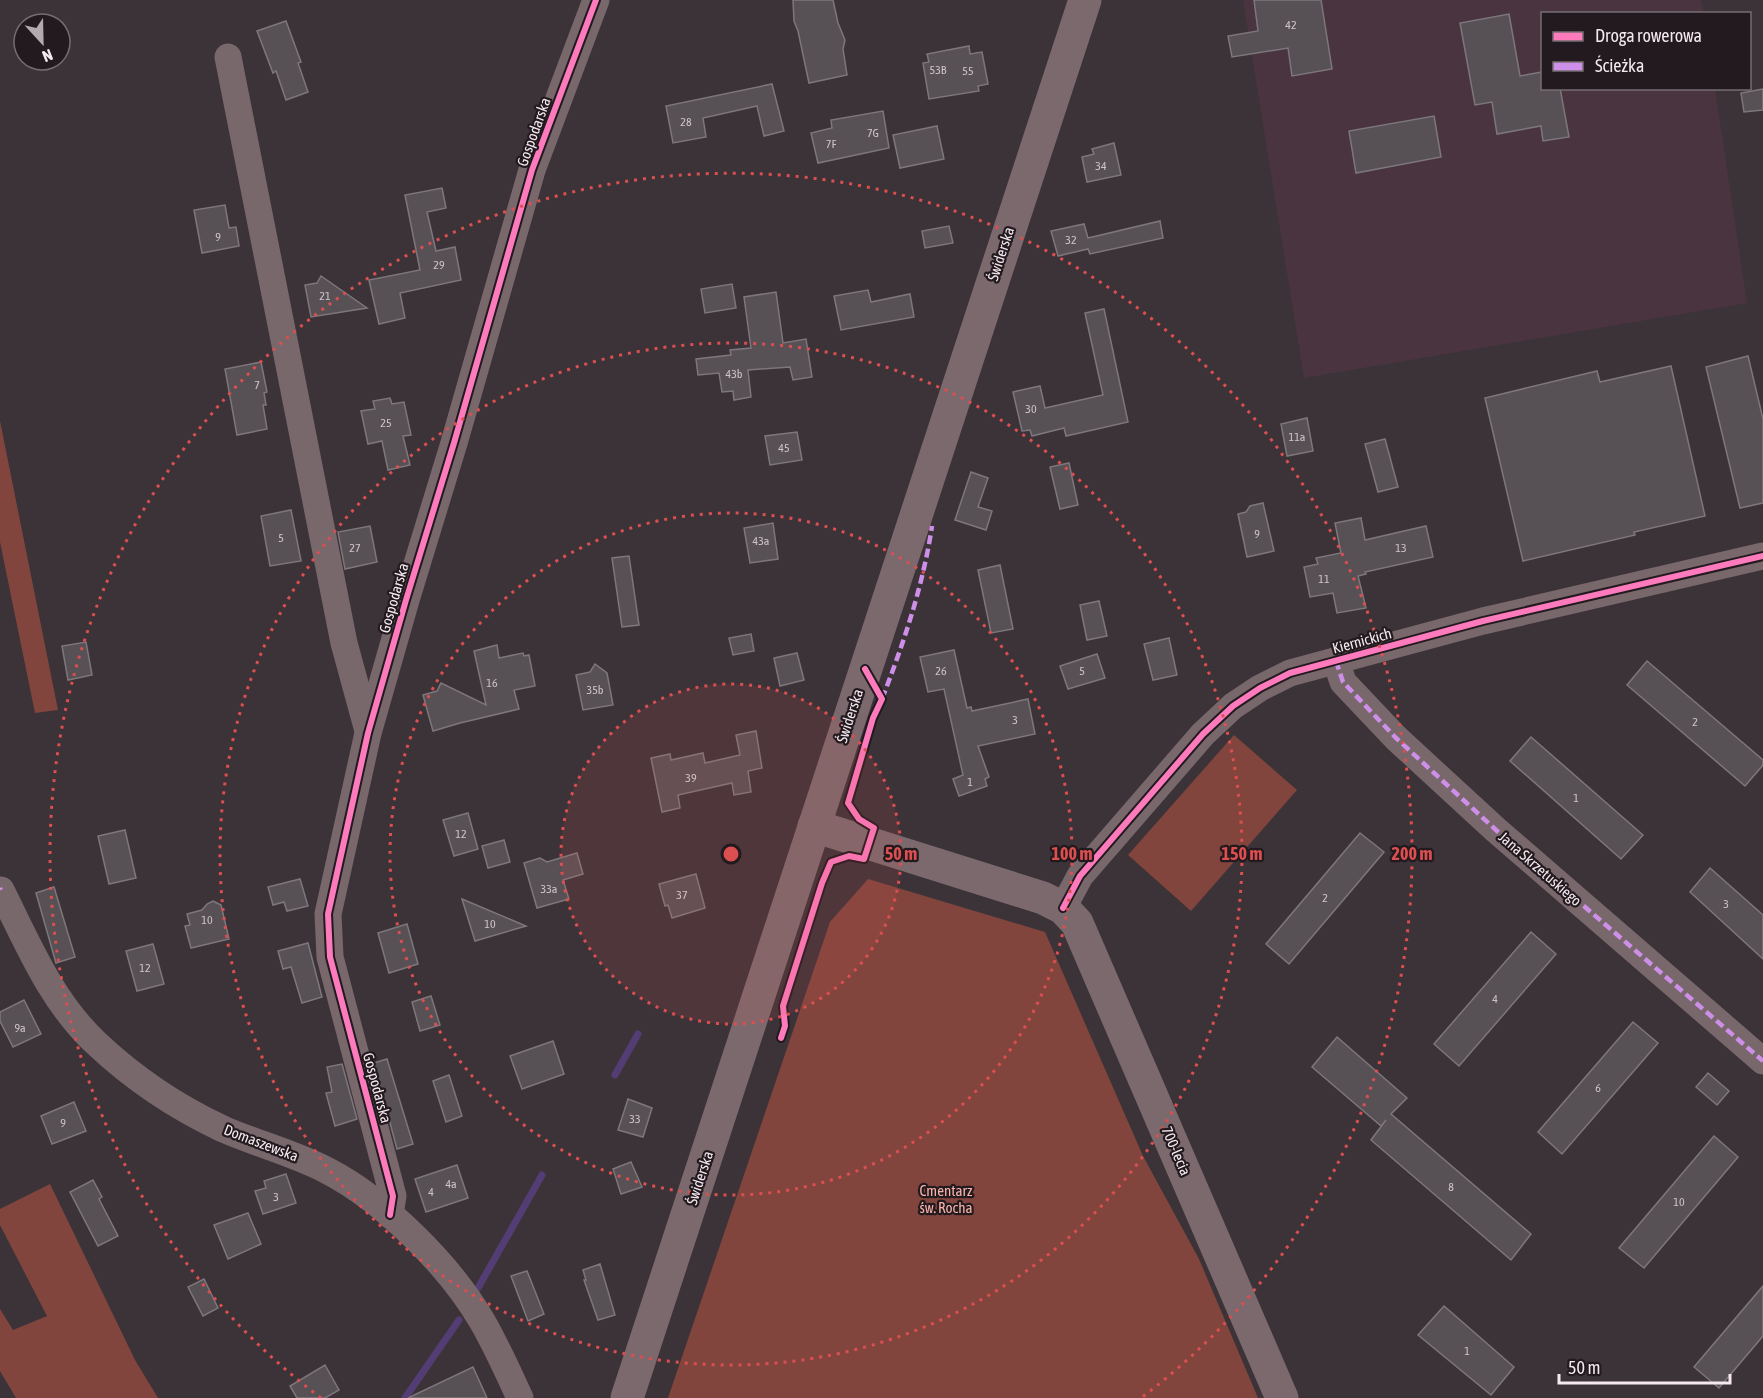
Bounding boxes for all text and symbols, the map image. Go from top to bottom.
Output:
north arrow [12,12,72,72]
legend [1541,12,1751,90]
house number: 42 [1285,18,1297,32]
text: Droga rowerowa [1595,25,1702,46]
text: N [40,46,55,66]
text: Ścieżka [1595,55,1644,76]
house number: 53B [930,63,947,77]
house number: 55 [962,64,974,78]
street label: Gospodarska [513,95,554,168]
house number: 28 [680,115,692,129]
house number: 7G [867,126,879,140]
house number: 7F [826,137,836,151]
house number: 34 [1095,159,1107,173]
street label: Świderska [984,225,1017,283]
house number: 9 [215,230,221,244]
house number: 32 [1065,233,1077,247]
house number: 29 [433,258,445,272]
house number: 21 [319,289,331,303]
house number: 43b [726,367,743,381]
house number: 7 [254,378,260,392]
house number: 30 [1025,402,1037,416]
house number: 25 [380,416,392,430]
house number: 11a [1289,430,1305,444]
house number: 45 [778,441,790,455]
house number: 9 [1254,527,1260,541]
house number: 5 [278,531,284,545]
house number: 43a [753,534,769,548]
house number: 27 [349,541,361,555]
house number: 13 [1395,541,1407,555]
street label: Gospodarska [375,561,412,635]
house number: 11 [1318,572,1330,586]
street label: Kiernickich [1330,624,1393,657]
house number: 26 [935,664,947,678]
house number: 5 [1079,664,1085,678]
house number: 16 [486,676,498,690]
house number: 35b [587,683,604,697]
street label: Świderska [833,687,866,745]
house number: 3 [1012,713,1018,727]
house number: 2 [1692,715,1698,729]
house number: 39 [685,771,697,785]
house number: 1 [967,775,973,789]
house number: 1 [1573,791,1579,805]
house number: 12 [455,827,467,841]
street label: Jana Skrzetuskiego [1496,828,1585,909]
text: 50 m [885,843,917,864]
text: 100 m [1052,843,1092,864]
text: 150 m [1222,843,1262,864]
text: 200 m [1392,843,1432,864]
centre of rings [721,844,741,864]
house number: 33a [541,882,557,896]
house number: 37 [676,888,688,902]
house number: 2 [1322,891,1328,905]
house number: 3 [1723,897,1729,911]
house number: 10 [201,913,213,927]
house number: 10 [484,917,496,931]
house number: 12 [139,961,151,975]
house number: 4 [1492,992,1498,1006]
house number: 9a [14,1021,26,1035]
street label: Gospodarska [360,1051,395,1125]
house number: 6 [1595,1081,1601,1095]
house number: 33 [629,1112,641,1126]
house number: 9 [60,1116,66,1130]
street label: Domaszewska [222,1121,301,1164]
street label: 700-lecia [1159,1124,1194,1178]
street label: Świderska [683,1149,716,1207]
house number: 4a [445,1177,457,1191]
house number: 8 [1448,1180,1454,1194]
park label: Cmentarz św. Rocha [920,1182,973,1216]
house number: 4 [428,1185,434,1199]
house number: 3 [273,1190,279,1204]
house number: 10 [1673,1195,1685,1209]
house number: 1 [1464,1344,1470,1358]
scale bar [1559,1347,1730,1385]
text: 50 m [1568,1357,1600,1378]

